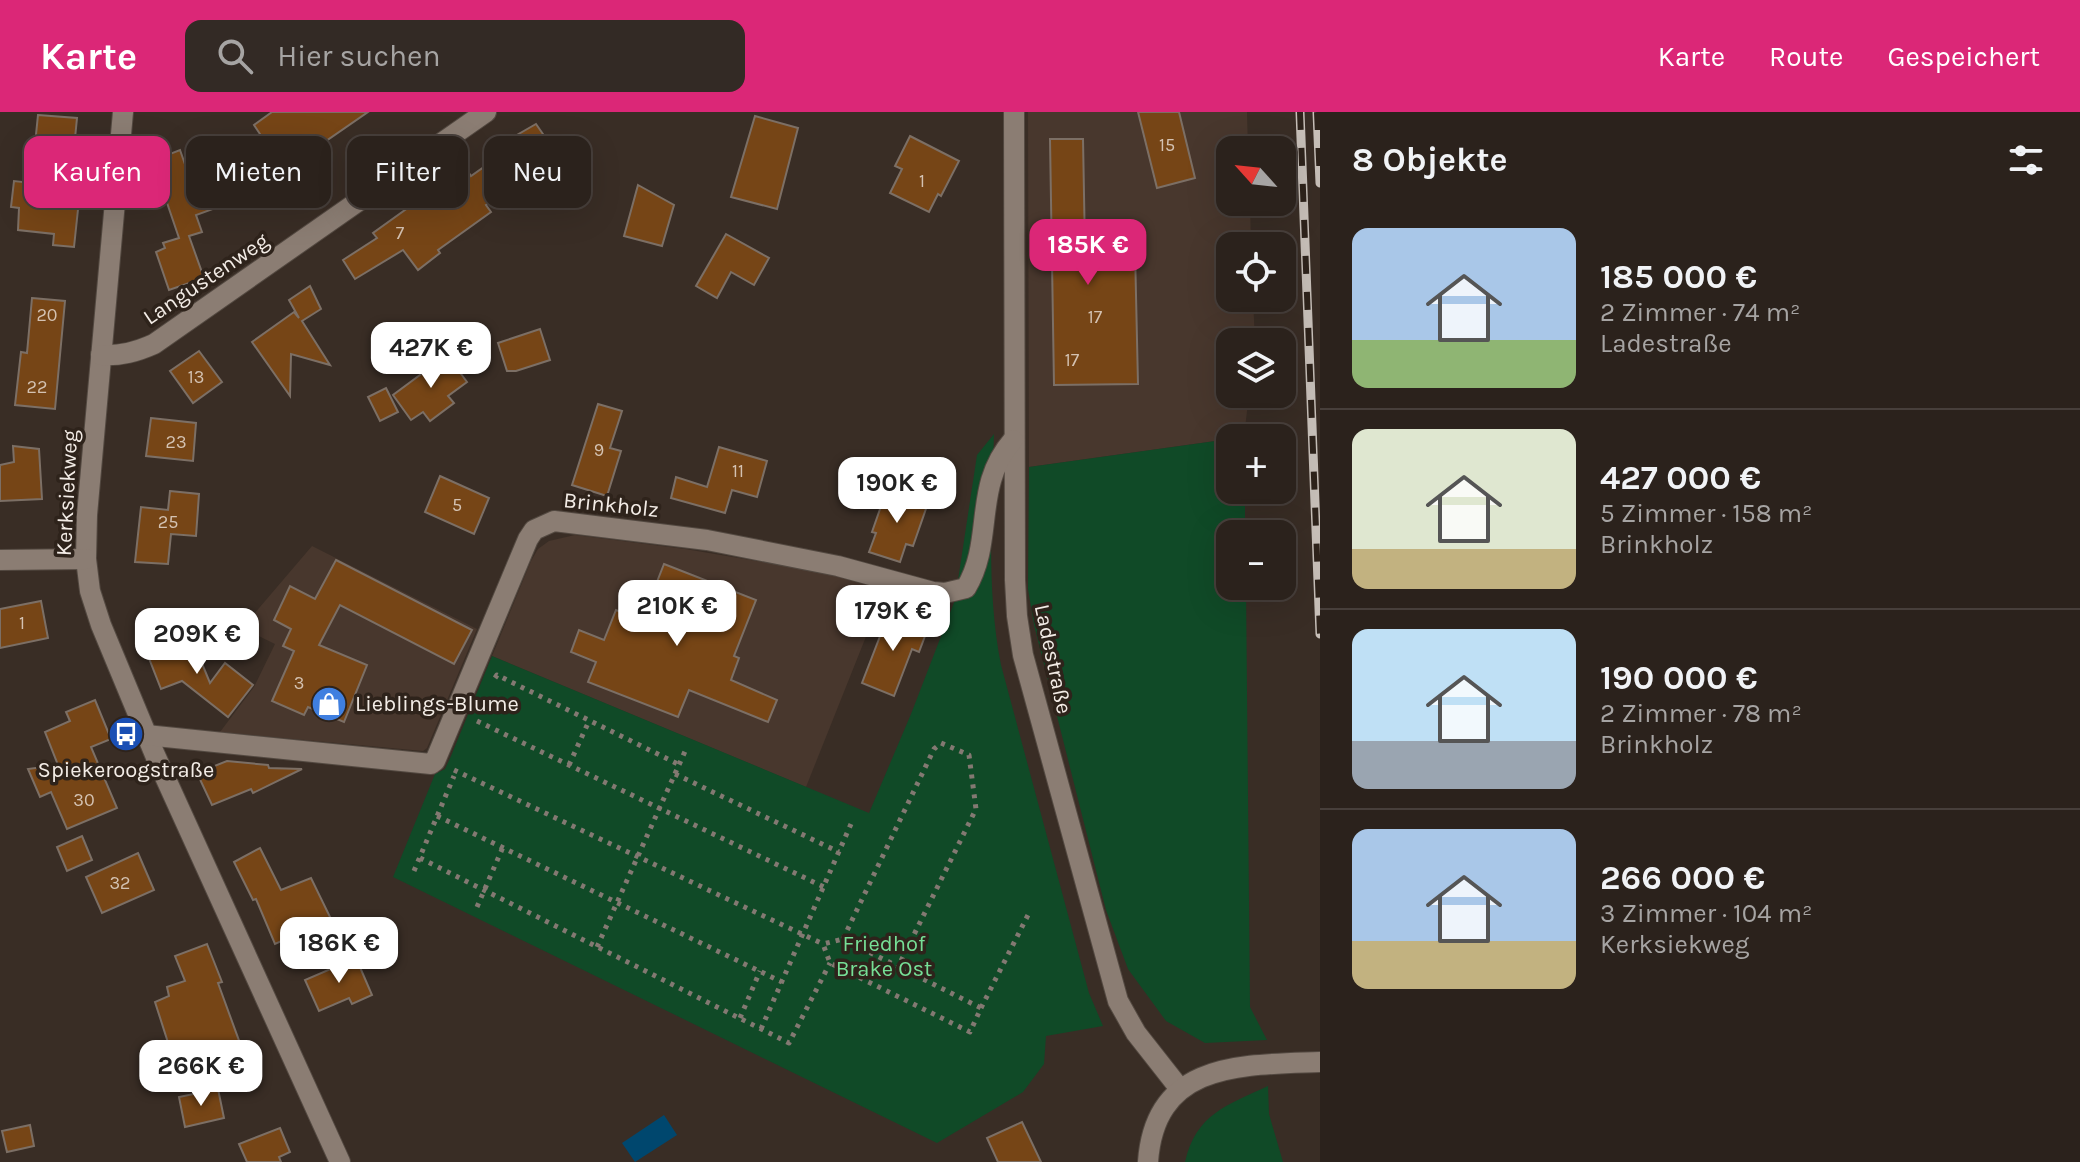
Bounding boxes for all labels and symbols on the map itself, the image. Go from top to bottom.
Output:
house number: 15 [1159,134,1175,156]
north arrow [1216,136,1296,216]
house number: 1 [919,170,925,192]
pin: 185K € [1023,219,1153,287]
house number: 7 [396,222,405,244]
street label: Langustenweg [138,227,274,330]
house number: 20 [36,304,58,326]
house number: 17 [1088,306,1103,328]
pin: 427K € [366,322,496,390]
house number: 17 [1065,349,1080,371]
house number: 13 [188,366,204,388]
house number: 22 [27,376,47,398]
street label: Kerksiekweg [51,429,83,557]
house number: 23 [165,431,187,453]
house number: 9 [594,439,604,461]
pin: 190K € [832,457,962,525]
house number: 11 [732,460,744,482]
street label: Brinkholz [562,487,660,523]
house number: 5 [452,494,462,516]
house number: 25 [158,511,178,533]
pin: 210K € [612,580,742,648]
pin: 179K € [828,585,958,653]
street label: Ladestraße [1029,602,1077,716]
pin: 209K € [132,608,262,676]
house number: 1 [19,612,25,634]
house number: 3 [294,672,304,694]
shop icon: Lieblings-Blume [310,685,348,723]
place label: Lieblings-Blume [355,691,519,717]
bus stop icon: Spiekeroogstraße [107,715,145,753]
place label: Spiekeroogstraße [38,757,214,783]
house number: 30 [73,789,95,811]
house number: 32 [109,872,131,894]
pin: 186K € [274,917,404,985]
park label: Friedhof Brake Ost [836,931,932,982]
pin: 266K € [136,1040,266,1108]

